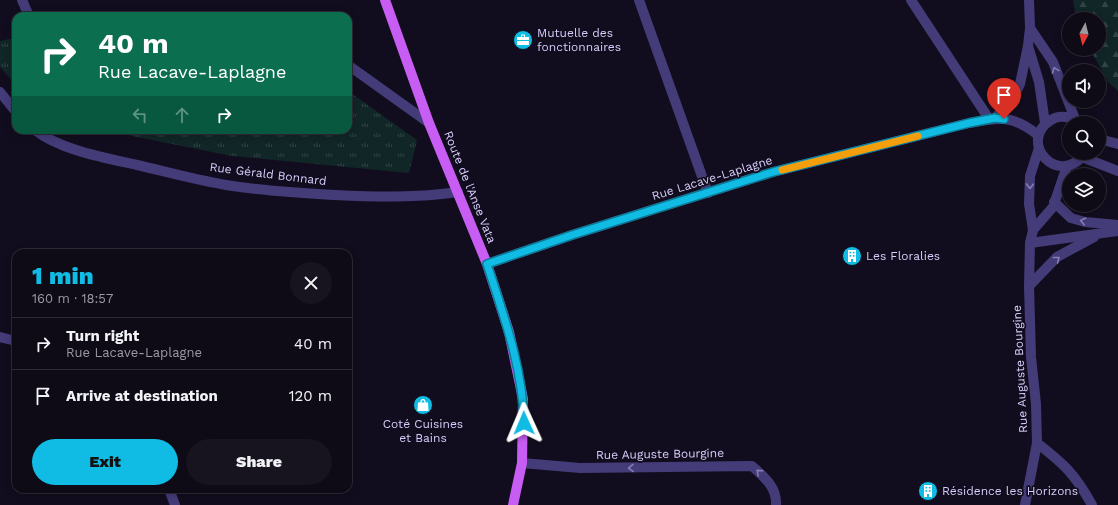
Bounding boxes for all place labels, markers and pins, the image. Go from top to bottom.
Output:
place label: Mutuelle des fonctionnaires [537,26,621,54]
office icon: Mutuelle des fonctionnaires [512,29,534,51]
pin [987,78,1021,119]
building icon: Les Floralies [841,245,863,267]
place label: Les Floralies [866,249,940,263]
shop icon: Coté Cuisines et Bains [412,394,434,416]
place label: Coté Cuisines et Bains [383,417,463,445]
building icon: Résidence les Horizons [917,480,939,502]
place label: Résidence les Horizons [942,484,1078,498]

